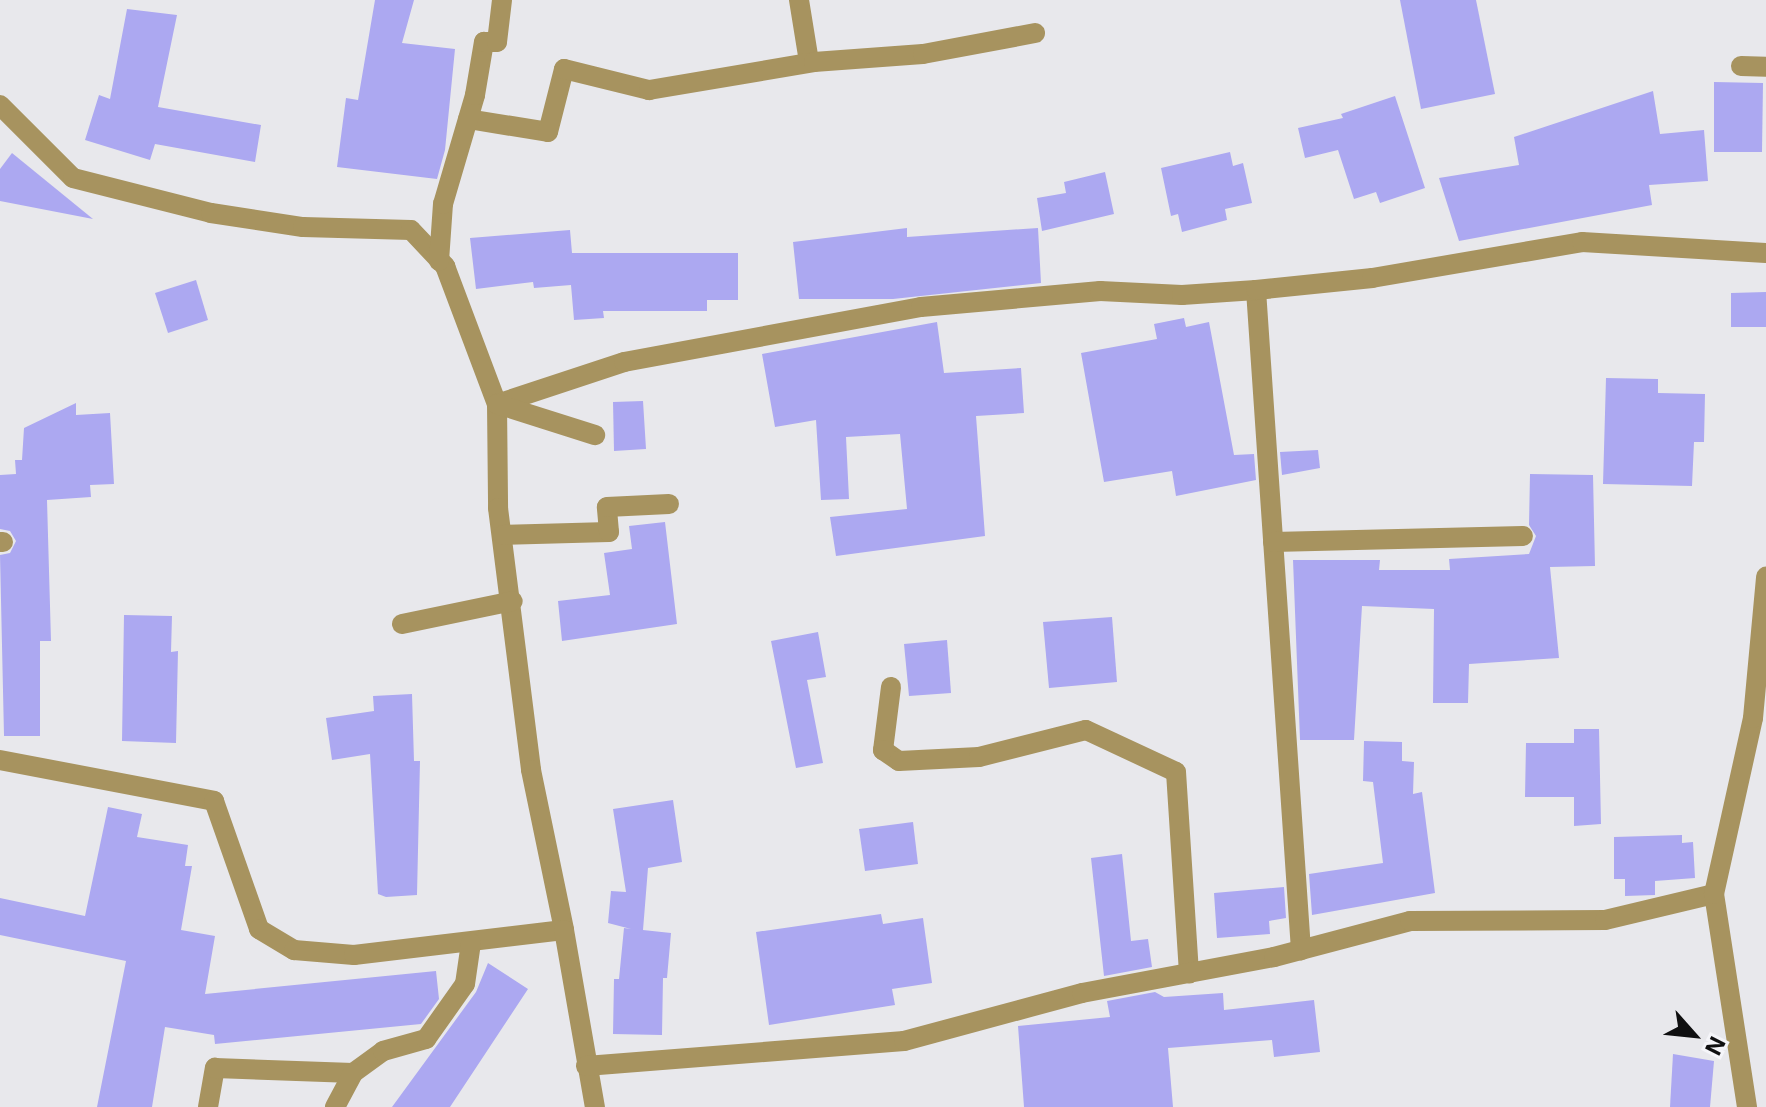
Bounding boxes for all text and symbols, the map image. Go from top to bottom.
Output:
north arrow [1654,995,1734,1075]
text: N [1700,1033,1731,1059]

